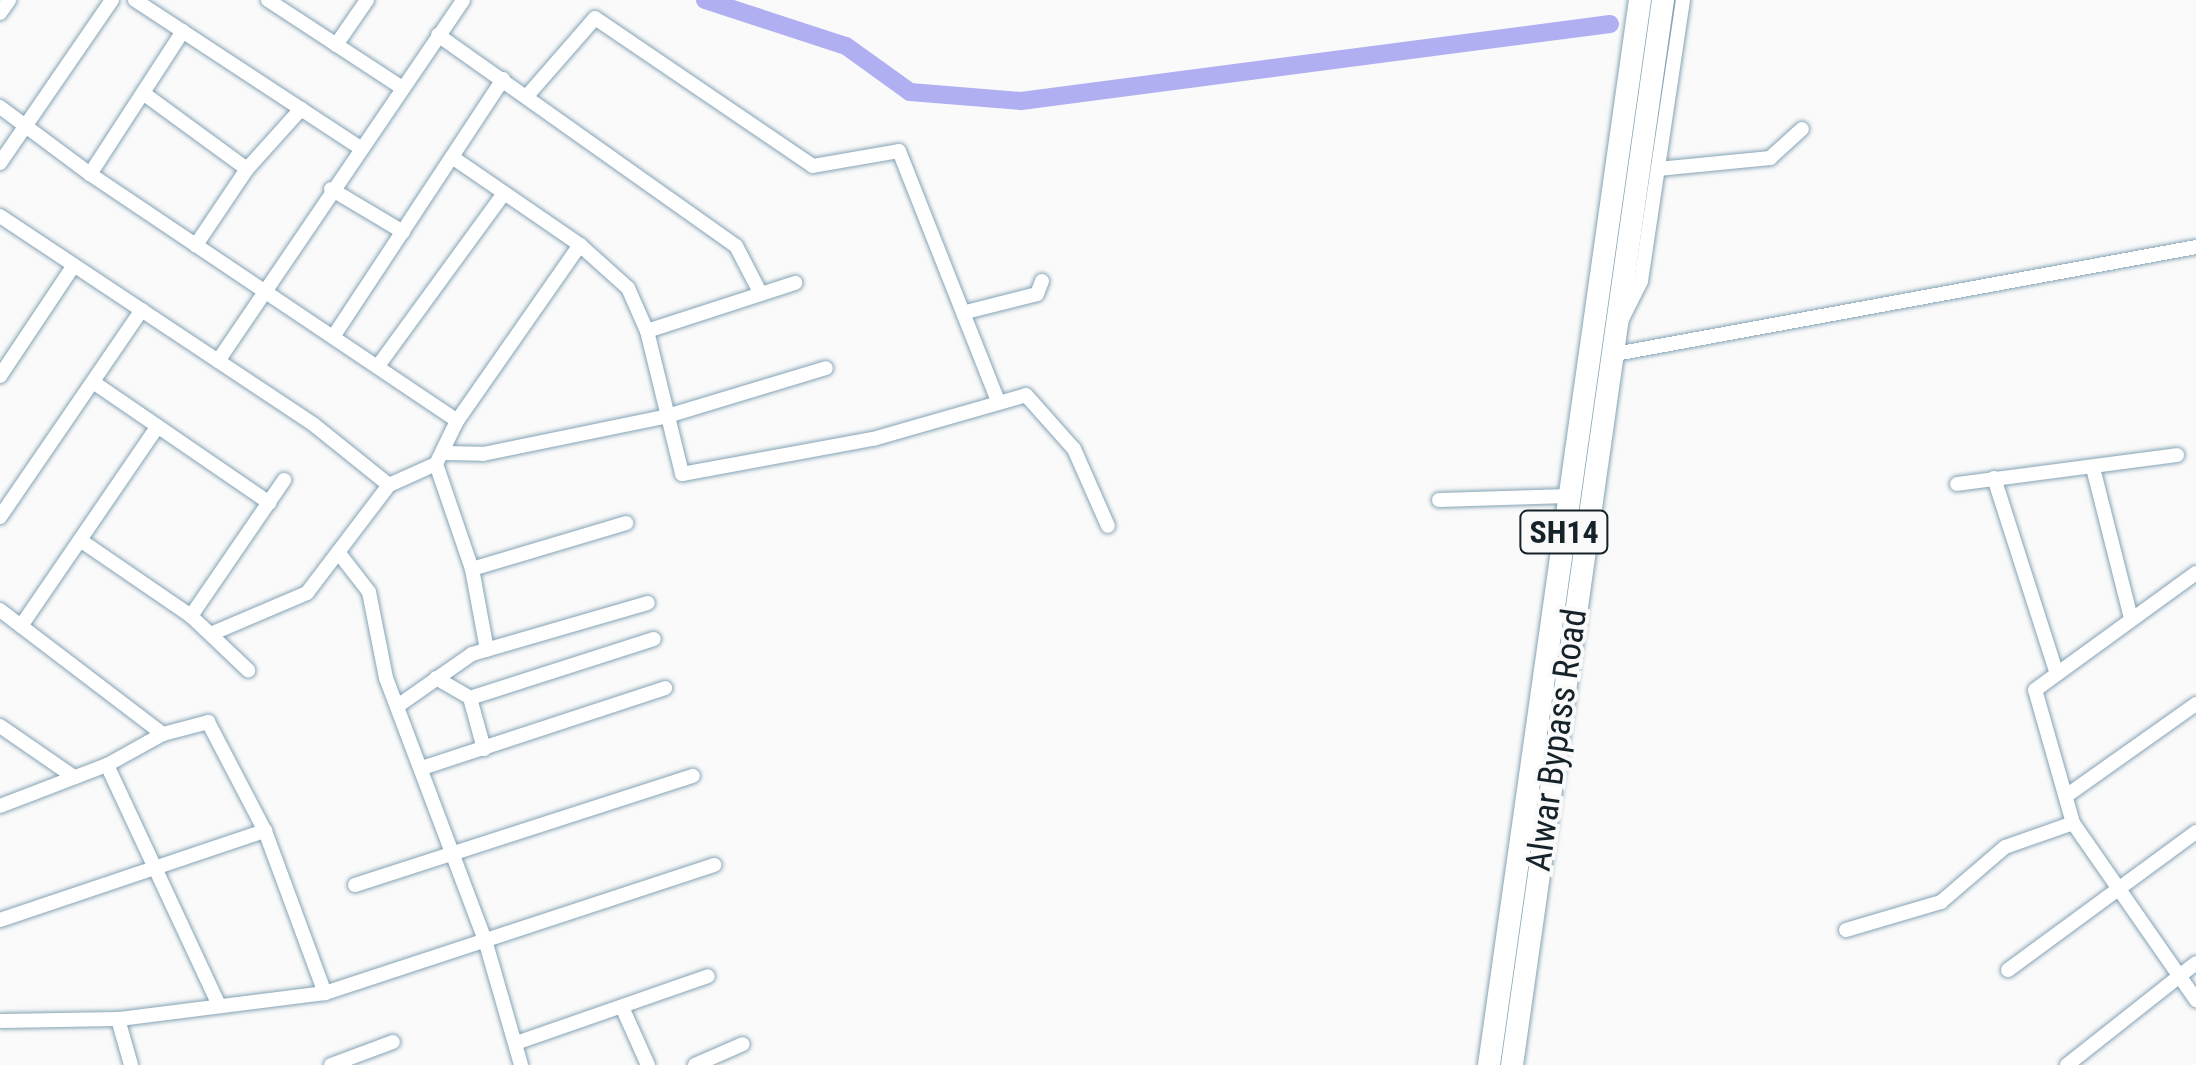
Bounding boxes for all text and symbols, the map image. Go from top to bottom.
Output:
road number: SH14 [1519,505,1609,559]
street label: Alwar Bypass Road [1518,606,1596,874]

